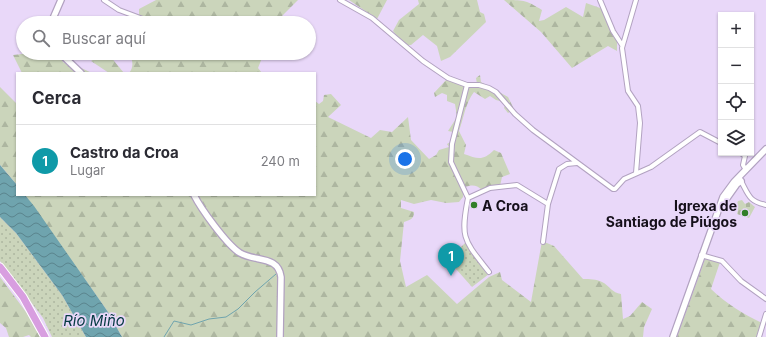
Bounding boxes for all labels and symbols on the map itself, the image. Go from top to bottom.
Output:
your location [395,149,415,169]
place label: A Croa [482,197,528,214]
place label: Igrexa de Santiago de Piúgos [606,197,737,230]
marker: A Croa [469,200,479,210]
marker: Igrexa de Santiago de Piúgos [740,208,750,218]
pin: 1 [438,243,464,276]
water label: Río Miño [63,311,125,330]

